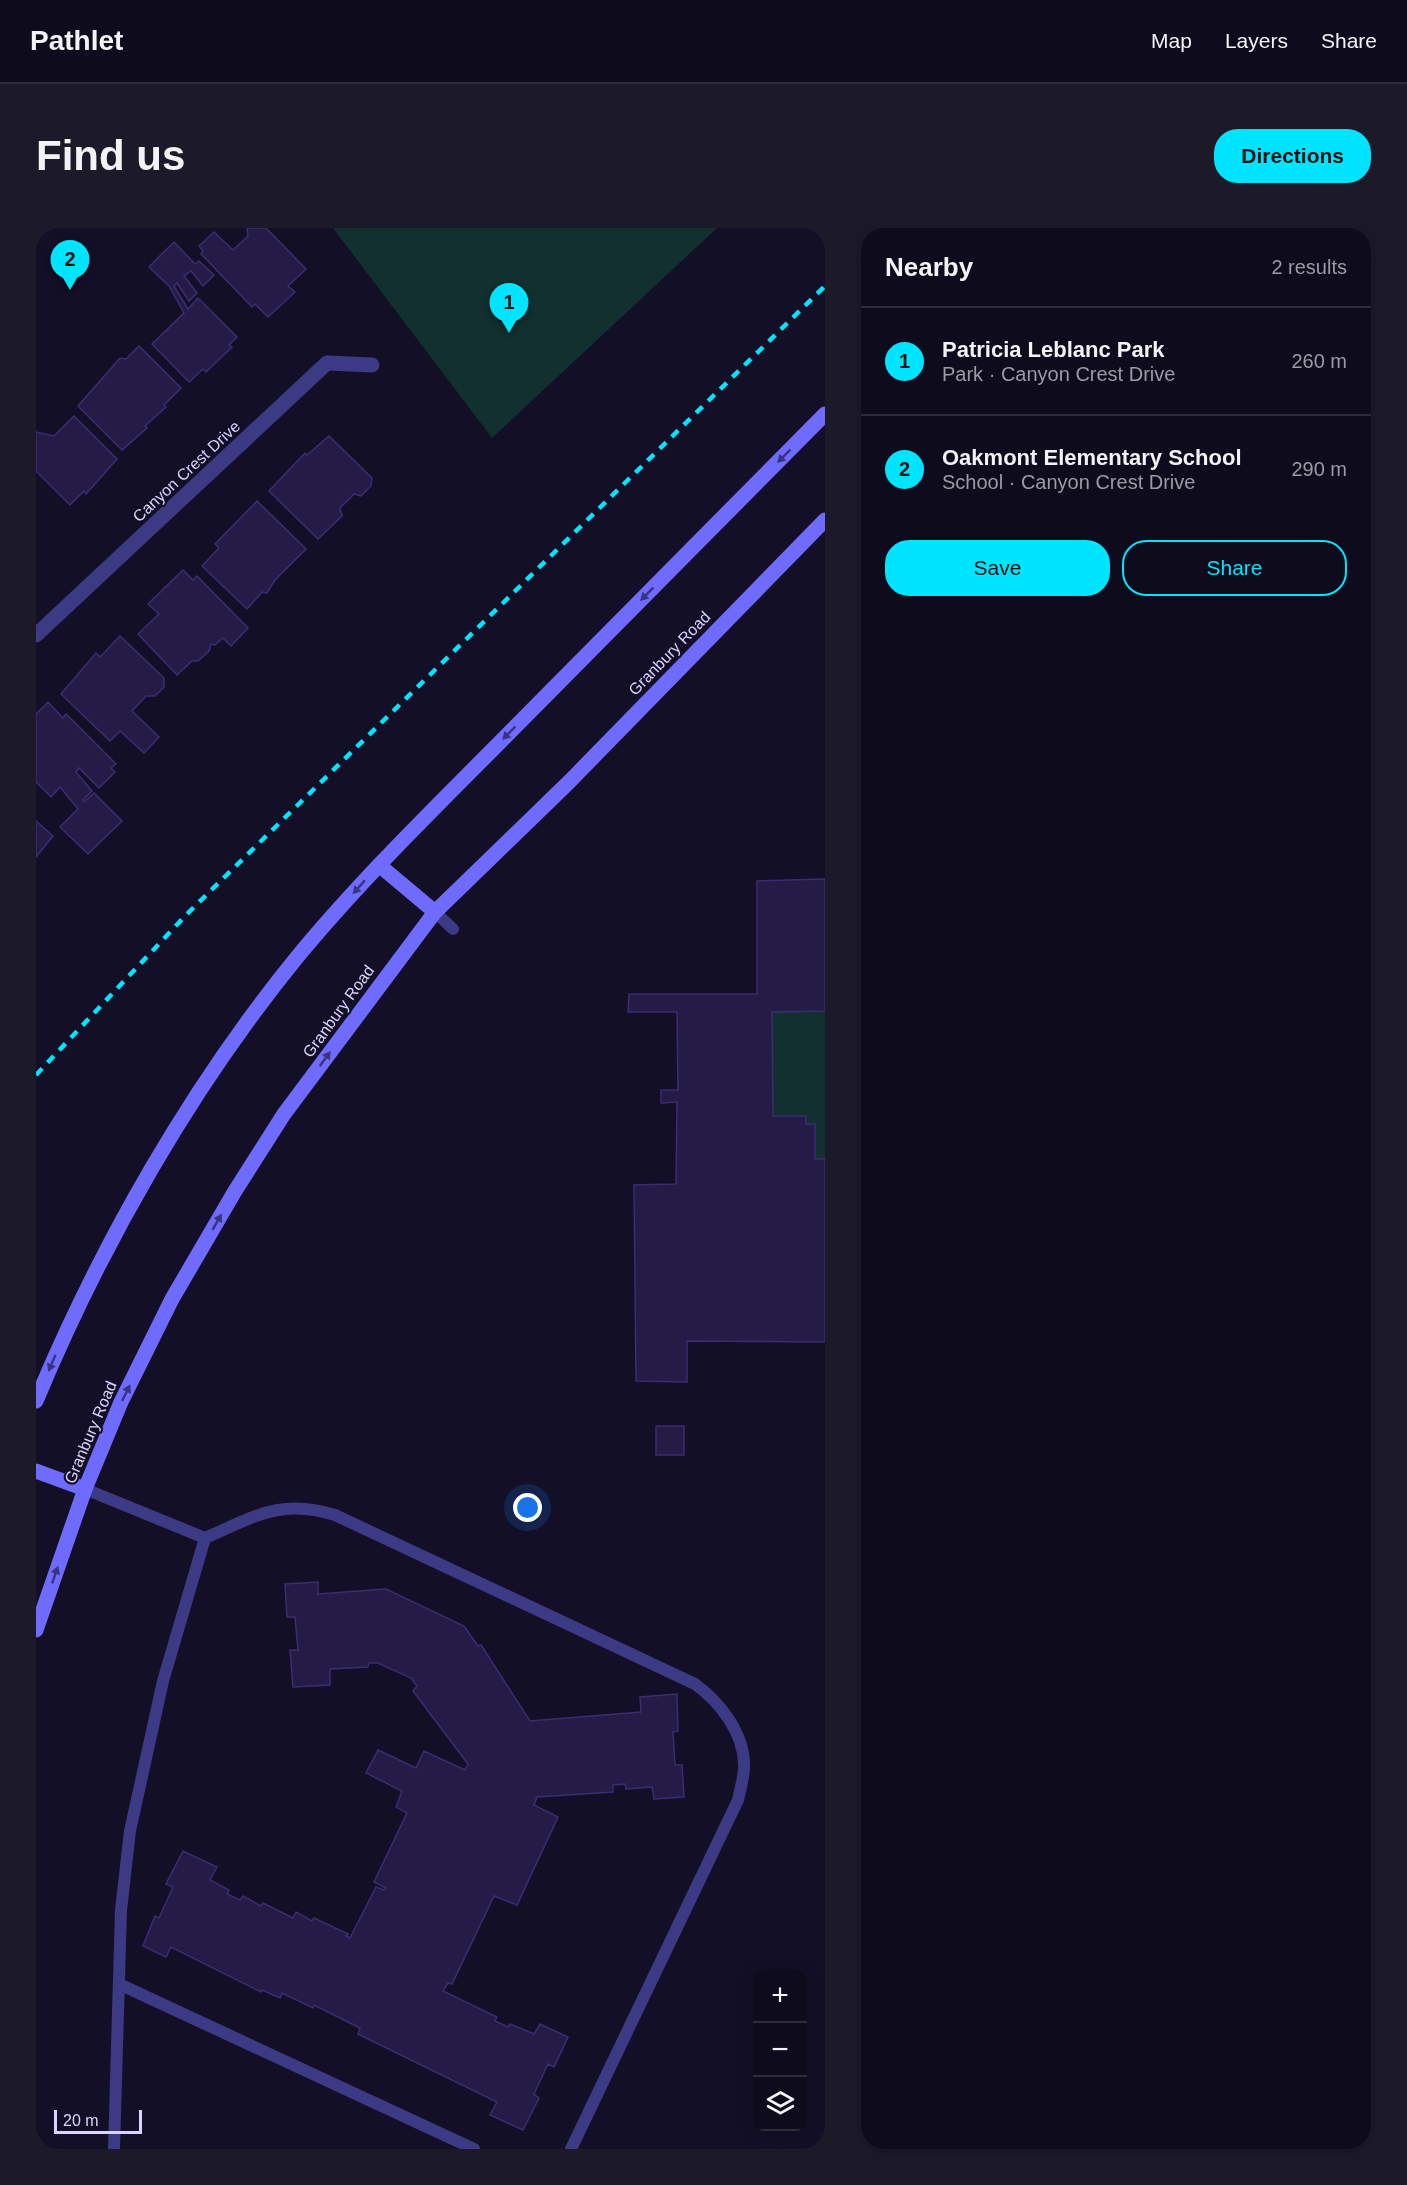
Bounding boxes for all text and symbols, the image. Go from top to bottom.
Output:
text: Pathlet [30,25,123,56]
text: Map [1151,29,1192,52]
text: Layers [1225,29,1288,52]
text: Share [1321,29,1377,52]
button: Directions [1214,129,1371,183]
text: Find us [36,132,185,179]
pin: 2 [51,241,90,290]
text: Nearby [885,252,973,282]
text: 2 results [1271,256,1347,278]
pin: 1 [490,284,528,333]
text: Patricia Leblanc Park [942,337,1165,362]
text: 1 [899,350,910,372]
text: 260 m [1291,350,1347,372]
text: Park · Canyon Crest Drive [942,363,1175,385]
street label: Canyon Crest Drive [129,417,243,525]
text: Oakmont Elementary School [942,445,1242,470]
one-way arrow [777,448,791,462]
text: 2 [899,458,910,480]
text: 290 m [1291,458,1347,480]
text: School · Canyon Crest Drive [942,471,1195,493]
button: Save [885,540,1110,596]
button: Share [1122,540,1347,596]
one-way arrow [640,587,654,601]
street label: Granbury Road [625,608,713,699]
one-way arrow [503,725,517,739]
one-way arrow [352,880,366,895]
street label: Granbury Road [299,962,377,1061]
one-way arrow [319,1051,331,1067]
one-way arrow [212,1213,222,1230]
one-way arrow [47,1354,57,1372]
street label: Granbury Road [61,1379,120,1486]
one-way arrow [121,1385,130,1402]
your location [513,1493,542,1522]
one-way arrow [51,1566,61,1584]
map controls [753,1969,807,2131]
button: + [753,1969,807,2023]
button: − [753,2023,807,2077]
button: layers [753,2077,807,2131]
scale bar [54,2107,142,2134]
text: 20 m [63,2112,99,2129]

